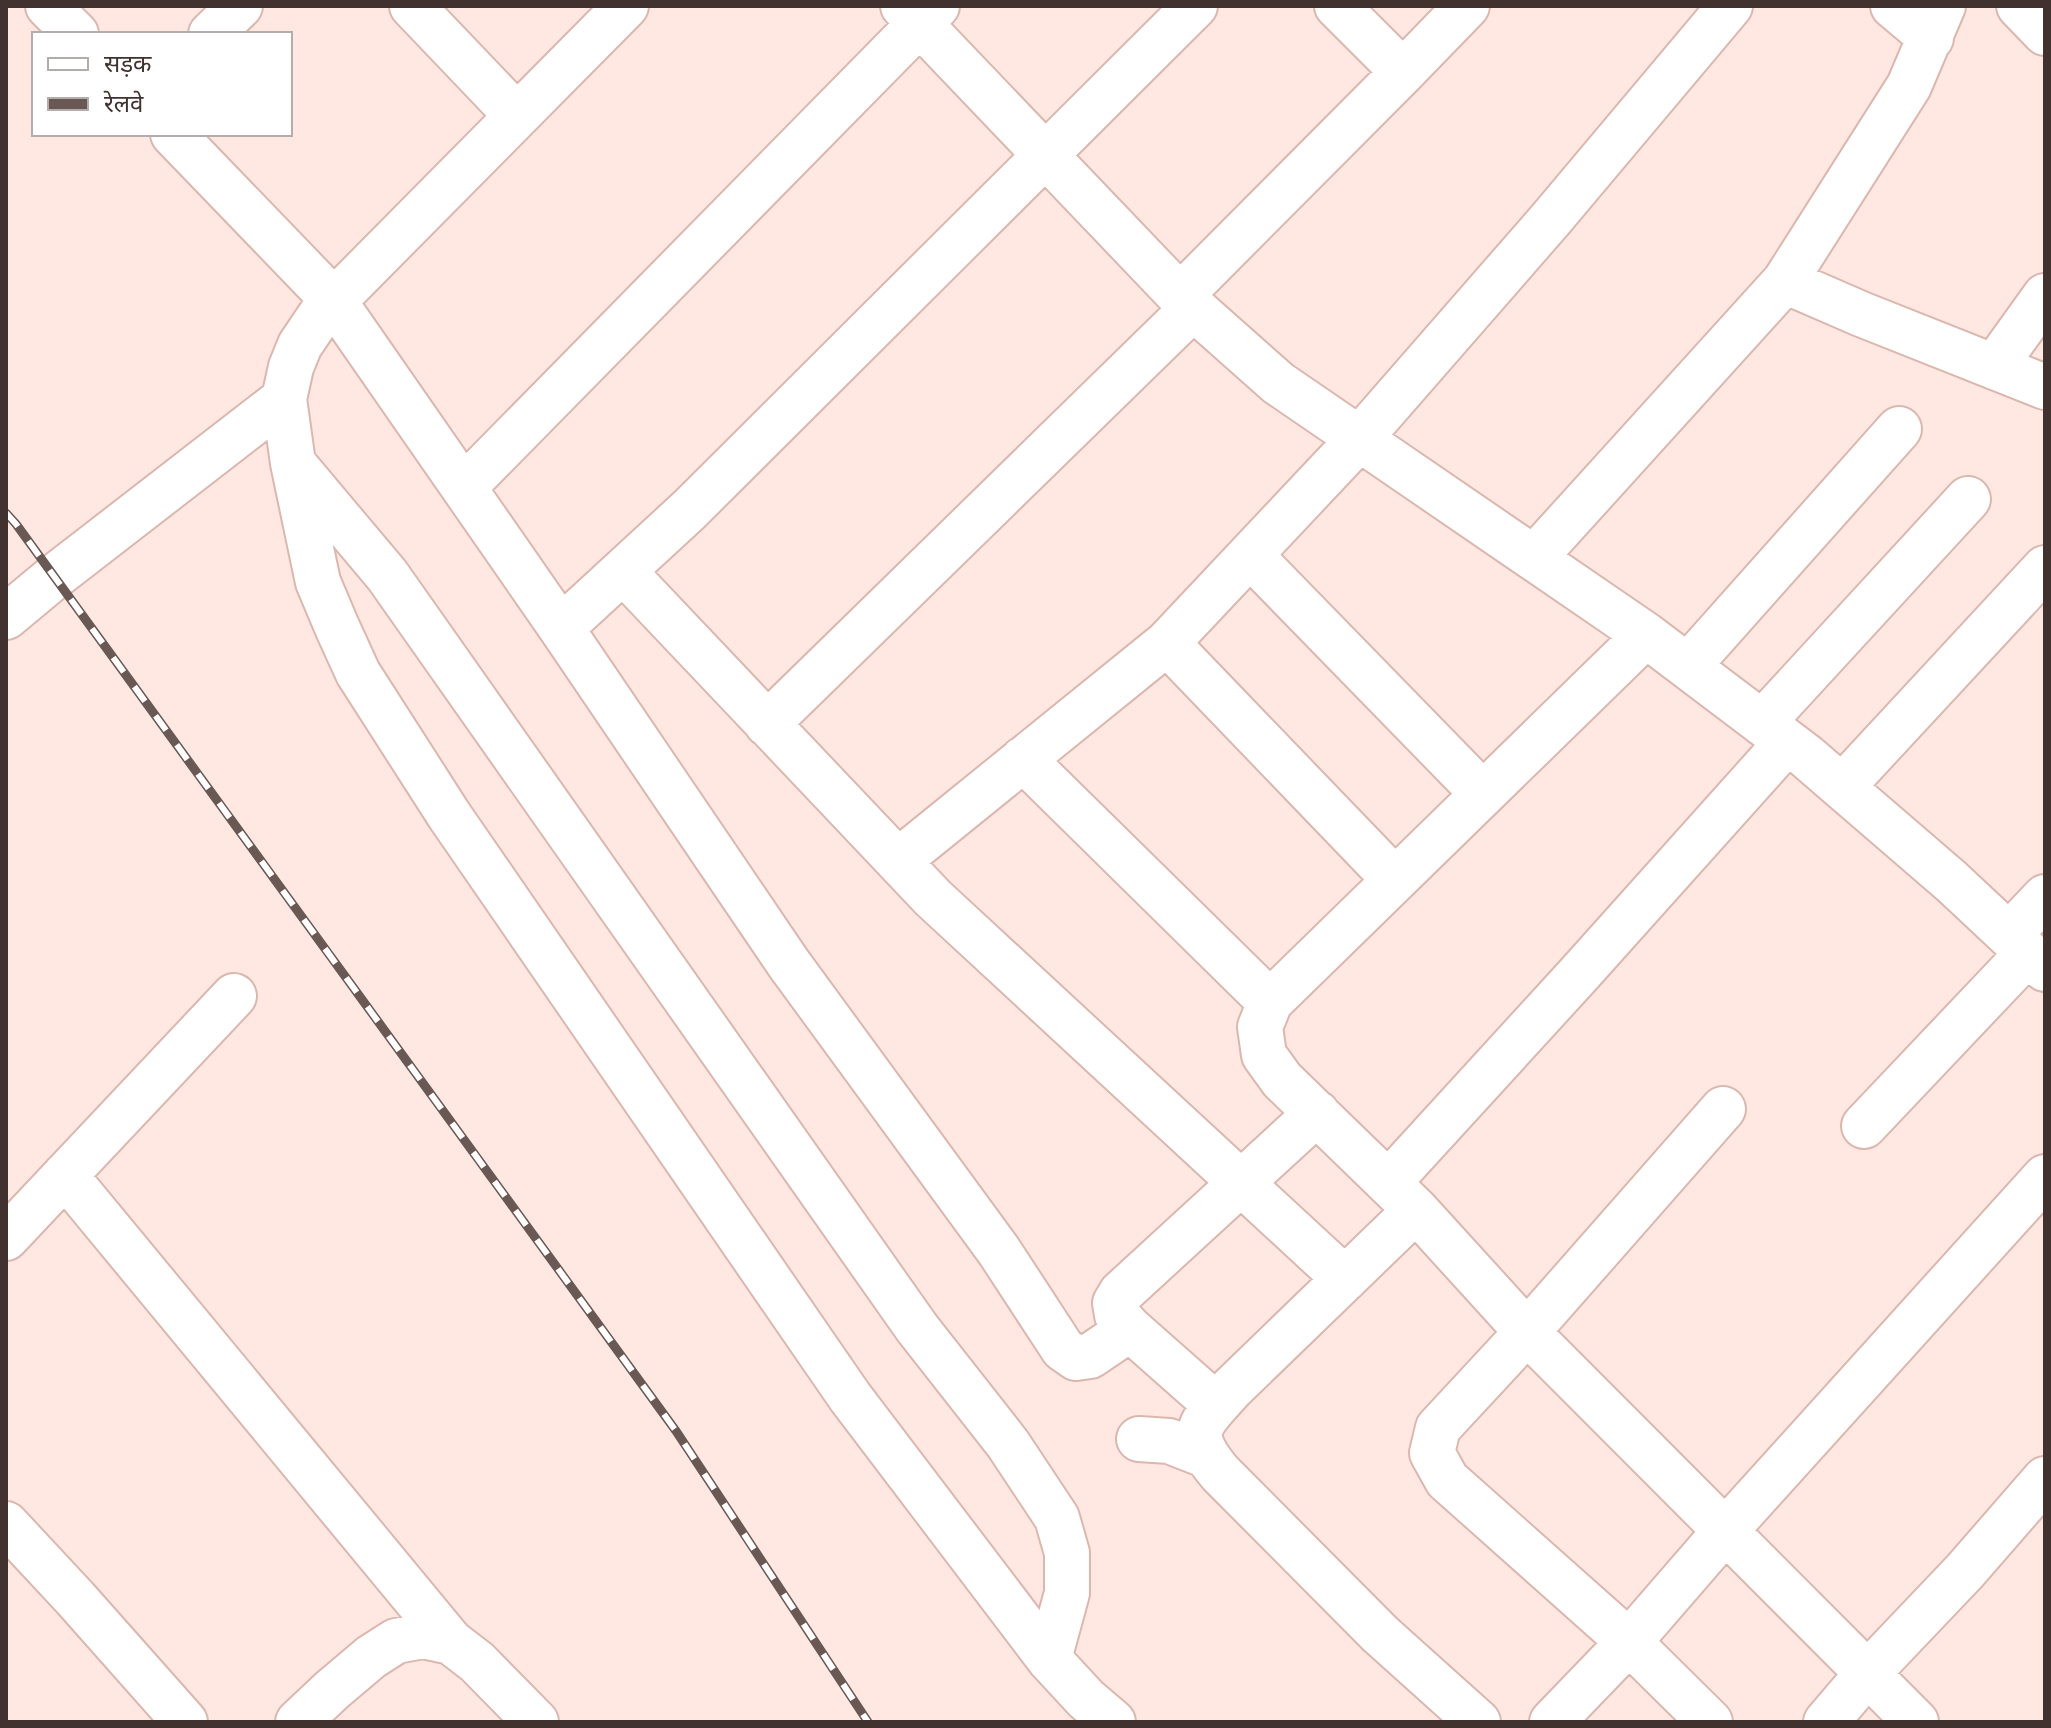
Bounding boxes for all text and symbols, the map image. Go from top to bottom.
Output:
legend [32,32,292,136]
text: सड़क [104,47,152,79]
text: रेलवे [103,87,144,119]

